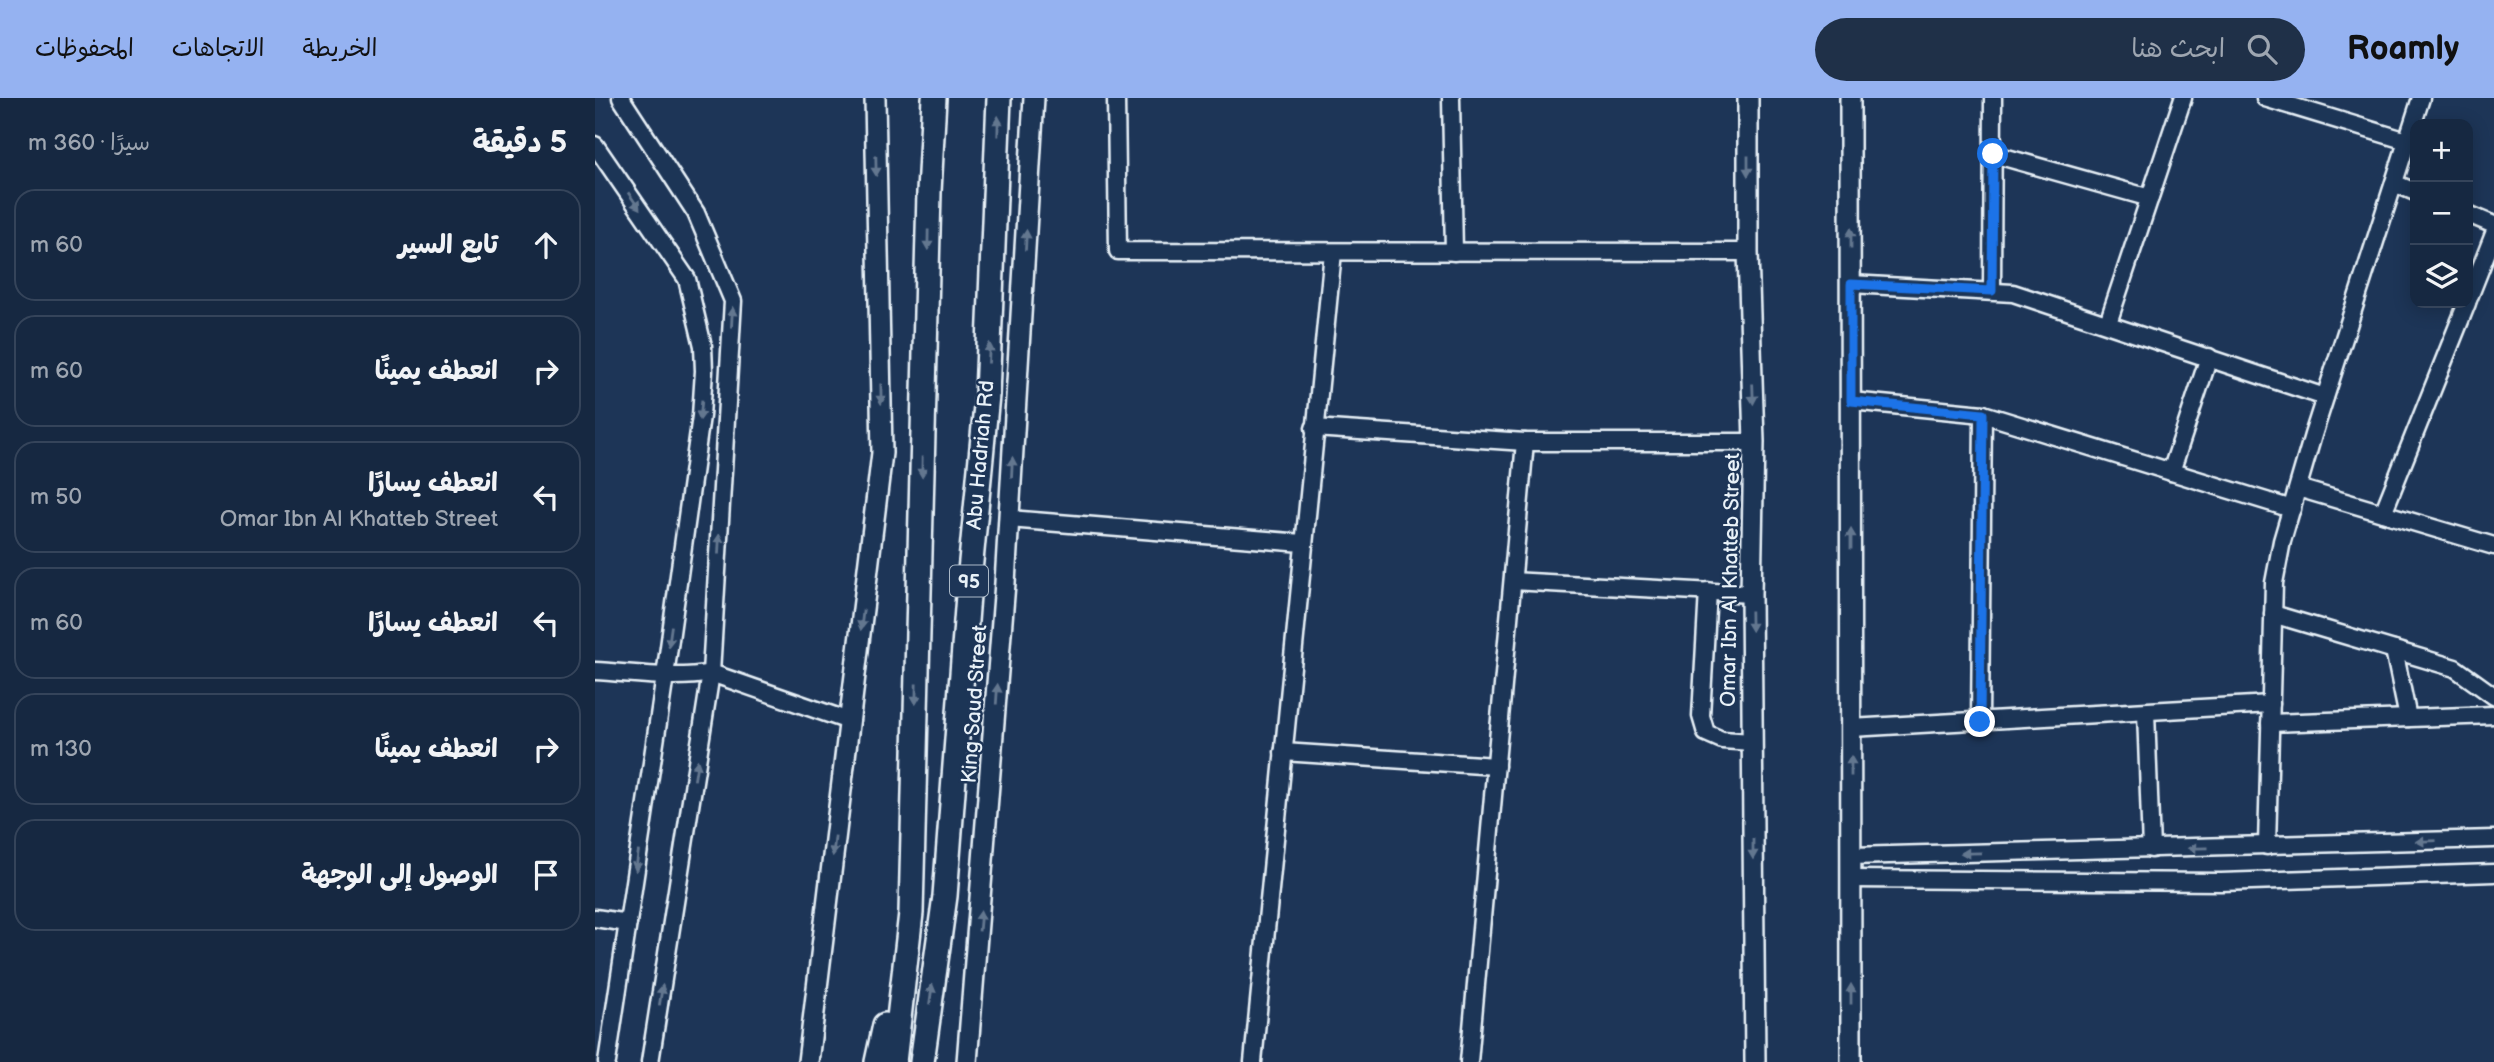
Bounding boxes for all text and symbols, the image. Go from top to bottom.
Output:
search box [1815,18,2305,81]
text: Roamly [2347,29,2459,69]
icon: search [2243,30,2281,68]
text: المحفوظات [35,34,134,63]
text: الاتجاهات [172,34,265,63]
text: الخريطة [303,34,377,63]
text: ابحث هنا [2131,34,2225,65]
one-way arrow [992,115,1004,137]
map controls [2410,119,2473,308]
button: + [2410,119,2473,182]
text: 5 دقيقة [472,125,567,161]
text: سيرًا · 360 m [28,129,150,157]
route start [1977,138,2008,169]
one-way arrow [871,155,882,177]
one-way arrow [1742,155,1754,177]
button: − [2410,182,2473,245]
one-way arrow [627,192,641,210]
icon: ahead [527,226,565,264]
one-way arrow [1845,227,1857,249]
one-way arrow [922,229,933,251]
one-way arrow [1021,229,1032,251]
text: تابع السير [398,230,498,261]
text: 60 m [30,231,83,259]
button: layers [2410,245,2473,308]
one-way arrow [726,305,737,327]
one-way arrow [983,342,994,364]
icon: right [527,352,565,390]
text: انعطف يمينًا [375,356,498,387]
text: 60 m [30,357,83,385]
street label: Abu Hadriah Rd [962,379,999,531]
one-way arrow [875,383,886,405]
one-way arrow [1747,383,1758,405]
one-way arrow [695,399,706,421]
street label: Omar Ibn Al Khatteb Street [1716,452,1745,707]
one-way arrow [916,456,928,478]
one-way arrow [1007,456,1018,478]
text: انعطف يسارًا [368,468,498,499]
icon: left [527,478,565,516]
text: 50 m [30,483,82,511]
text: Omar Ibn Al Khatteb Street [220,505,498,533]
one-way arrow [1845,528,1857,550]
one-way arrow [713,532,724,554]
road number: 95 [950,566,988,596]
icon: left [527,604,565,642]
text: انعطف يسارًا [368,608,498,639]
text: 60 m [30,609,83,637]
one-way arrow [856,609,867,631]
one-way arrow [1745,610,1757,632]
street label: King Saud Street [956,623,993,784]
one-way arrow [665,625,676,647]
one-way arrow [992,683,1003,705]
one-way arrow [911,684,922,706]
route end [1964,706,1995,737]
icon: right [527,730,565,768]
text: انعطف يمينًا [375,734,498,765]
text: 130 m [30,735,92,763]
one-way arrow [1845,755,1857,777]
one-way arrow [691,759,702,781]
one-way arrow [829,835,840,857]
one-way arrow [2415,835,2437,846]
one-way arrow [1747,838,1759,860]
one-way arrow [2187,842,2209,853]
one-way arrow [1960,847,1982,859]
one-way arrow [631,850,642,872]
icon: arrive [527,856,565,894]
text: الوصول إلى الوجهة [301,860,498,891]
one-way arrow [975,910,986,932]
one-way arrow [656,983,667,1005]
one-way arrow [926,983,937,1005]
one-way arrow [1845,983,1857,1005]

